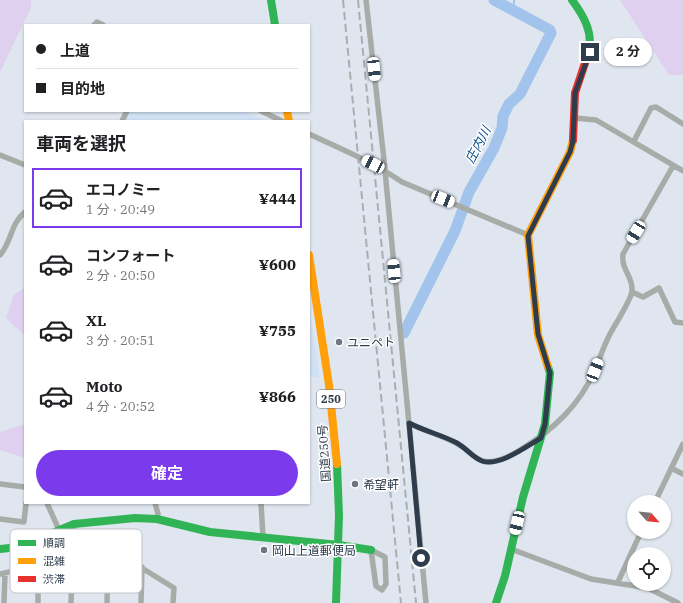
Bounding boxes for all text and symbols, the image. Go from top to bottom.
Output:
callout: 2 分 [604,38,652,66]
text: 上道 [60,41,90,60]
route end [581,43,599,61]
text: 2 分 [616,43,640,60]
car [367,56,381,82]
text: 目的地 [60,79,105,98]
water label: 庄内川 [461,122,496,166]
text: 車両を選択 [36,132,126,155]
car [360,153,386,175]
icon: car [38,180,74,216]
text: エコノミー [86,180,161,199]
text: ¥444 [259,189,296,208]
car [430,189,456,209]
text: 1 分 · 20:49 [86,201,155,218]
car [625,219,647,245]
icon: car [38,246,74,282]
text: コンフォート [86,246,176,265]
text: ¥600 [259,255,296,274]
car [387,259,401,283]
text: 2 分 · 20:50 [86,267,155,284]
text: XL [86,311,106,330]
icon: car [38,312,74,348]
text: ¥755 [259,321,296,340]
text: 3 分 · 20:51 [86,332,155,349]
place label: ユニペト [347,335,395,350]
marker: ユニペト [334,337,344,347]
car [585,357,605,383]
text: Moto [86,377,123,396]
icon: car [38,378,74,414]
text: ¥866 [259,387,296,406]
road number: 250 [317,390,345,408]
text: 4 分 · 20:52 [86,398,155,415]
street label: 国道250号 [315,424,333,482]
button: 確定 [36,450,298,496]
place label: 希望軒 [363,477,399,492]
marker: 希望軒 [350,479,360,489]
north arrow [627,495,671,539]
map controls [627,495,671,591]
car [508,510,526,536]
legend [10,529,142,593]
text: 順調 [43,536,65,550]
place label: 岡山上道郵便局 [272,543,356,558]
marker: 岡山上道郵便局 [259,545,269,555]
button: locate [627,547,671,591]
route start [412,549,430,567]
text: 混雑 [43,554,65,568]
text: 渋滞 [43,572,65,586]

